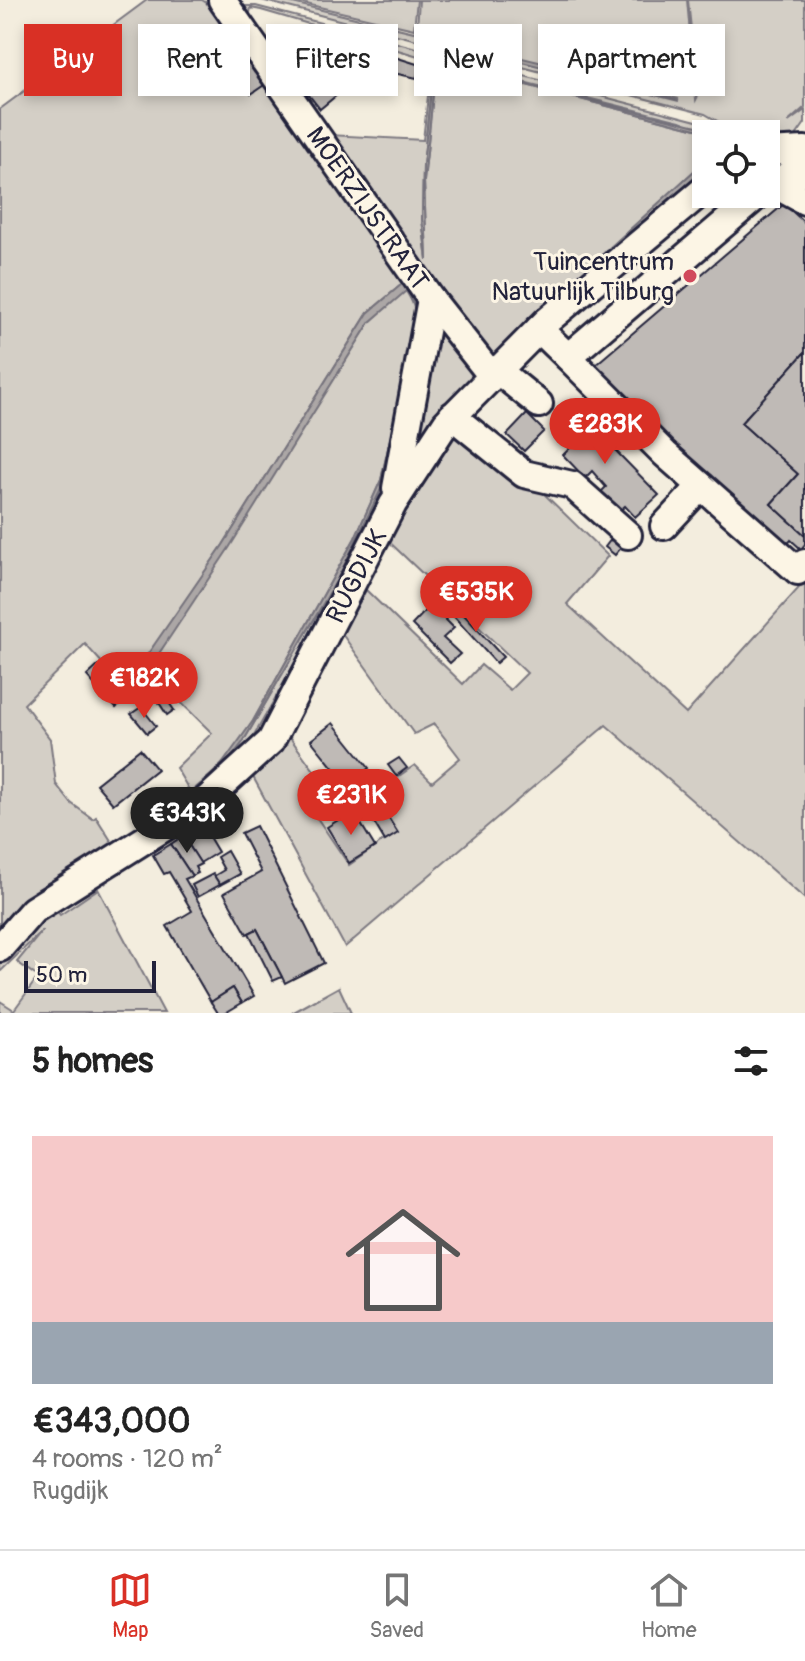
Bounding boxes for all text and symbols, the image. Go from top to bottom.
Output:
chip: Buy [24,24,122,96]
chip: Rent [138,24,250,96]
chip: Filters [266,24,398,96]
chip: New [414,24,522,96]
chip: Apartment [538,24,725,96]
map controls [692,120,780,208]
button: locate [692,120,780,208]
street label: MOERZIJSTRAAT [299,121,435,296]
place label: Tuincentrum Natuurlijk Tilburg [491,246,674,308]
marker: Tuincentrum Natuurlijk Tilburg [681,267,699,285]
pin: €283K [549,398,661,466]
text: €283K [568,408,642,440]
street label: RUGDIJK [320,524,394,629]
pin: €535K [420,566,532,634]
text: €535K [438,576,514,608]
pin: €182K [88,652,200,720]
text: €182K [109,662,179,694]
pin: €231K [295,769,407,837]
text: €231K [315,779,387,811]
pin: €343K [131,787,243,855]
text: €343K [149,797,225,829]
scale bar [24,957,156,993]
text: 50 m [36,961,87,989]
icon: filters [729,1039,773,1083]
text: 5 homes [32,1040,153,1083]
icon: home [331,1188,475,1332]
text: €343,000 [32,1400,190,1443]
text: 4 rooms · 120 m² [32,1443,223,1475]
text: Rugdijk [32,1475,108,1507]
tab: Map [108,1568,152,1644]
tab: Saved [369,1568,424,1644]
tab: Home [641,1568,696,1644]

